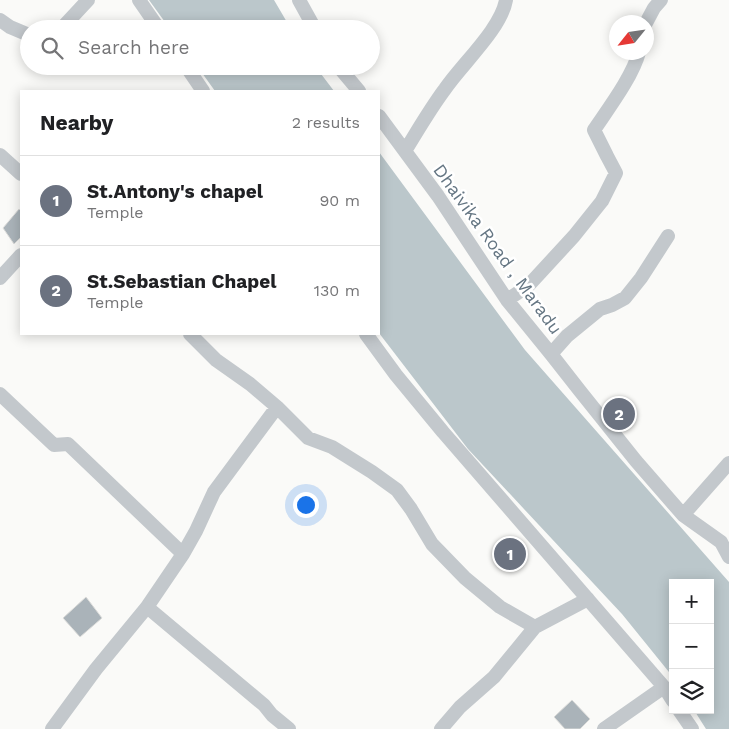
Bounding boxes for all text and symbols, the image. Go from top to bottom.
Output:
north arrow [609,15,654,60]
search box [20,20,380,75]
icon: search [38,34,66,62]
text: Search here [78,36,189,59]
text: Nearby [40,110,113,135]
text: 2 results [292,113,360,132]
street label: Dhaivika Road , Maradu [429,160,567,338]
text: St.Antony's chapel [87,180,263,203]
text: 1 [53,191,59,210]
text: 90 m [319,191,360,210]
text: Temple [87,203,144,222]
text: St.Sebastian Chapel [87,270,276,293]
text: 2 [51,281,61,300]
text: 130 m [314,281,360,300]
text: Temple [87,293,144,312]
pin: 2 [603,395,635,433]
your location [293,492,319,518]
pin: 1 [494,535,526,573]
map controls [669,579,714,714]
button: + [669,579,714,624]
button: − [669,624,714,669]
button: layers [669,669,714,714]

